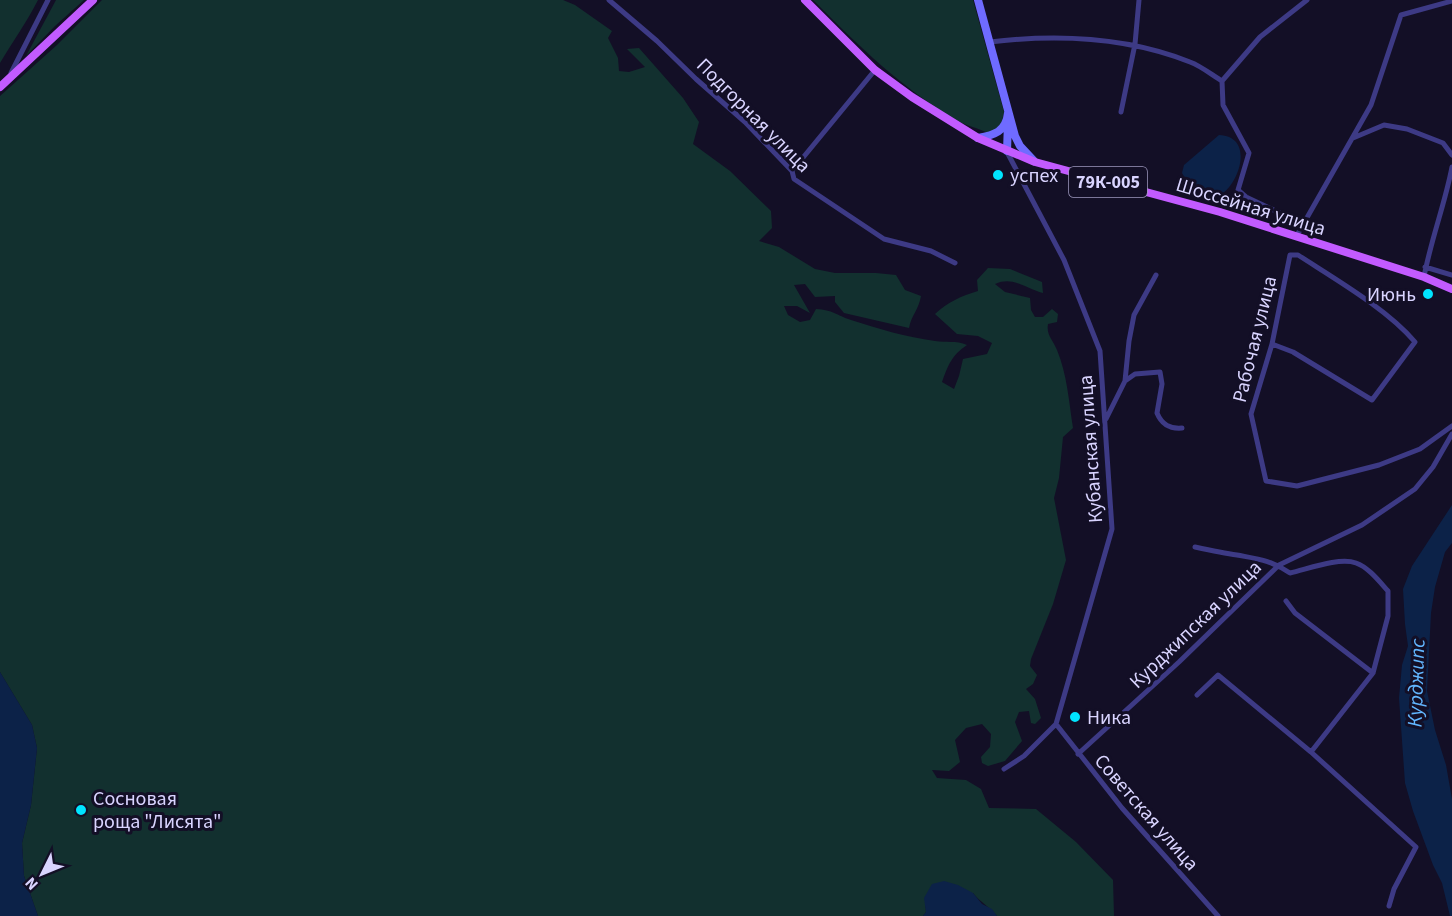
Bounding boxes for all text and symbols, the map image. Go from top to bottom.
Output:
street label: Подгорная улица [690,52,817,179]
place label: успех [1010,162,1058,190]
road number: 79К-005 [1069,167,1147,197]
marker: успех [991,168,1005,182]
street label: Шоссейная улица [1172,171,1329,243]
street label: Рабочая улица [1226,273,1284,405]
place label: Июнь [1367,281,1416,309]
marker: Июнь [1421,287,1435,301]
street label: Кубанская улица [1072,374,1110,524]
street label: Курджипская улица [1123,554,1268,695]
water label: Курджипс [1399,637,1433,728]
place label: Ника [1087,704,1131,732]
marker: Ника [1068,710,1082,724]
street label: Советская улица [1088,748,1205,877]
place label: Сосновая роща "Лисята" [93,785,222,836]
marker: Сосновая роща "Лисята" [74,803,88,817]
north arrow [12,844,72,904]
text: N [20,872,43,895]

